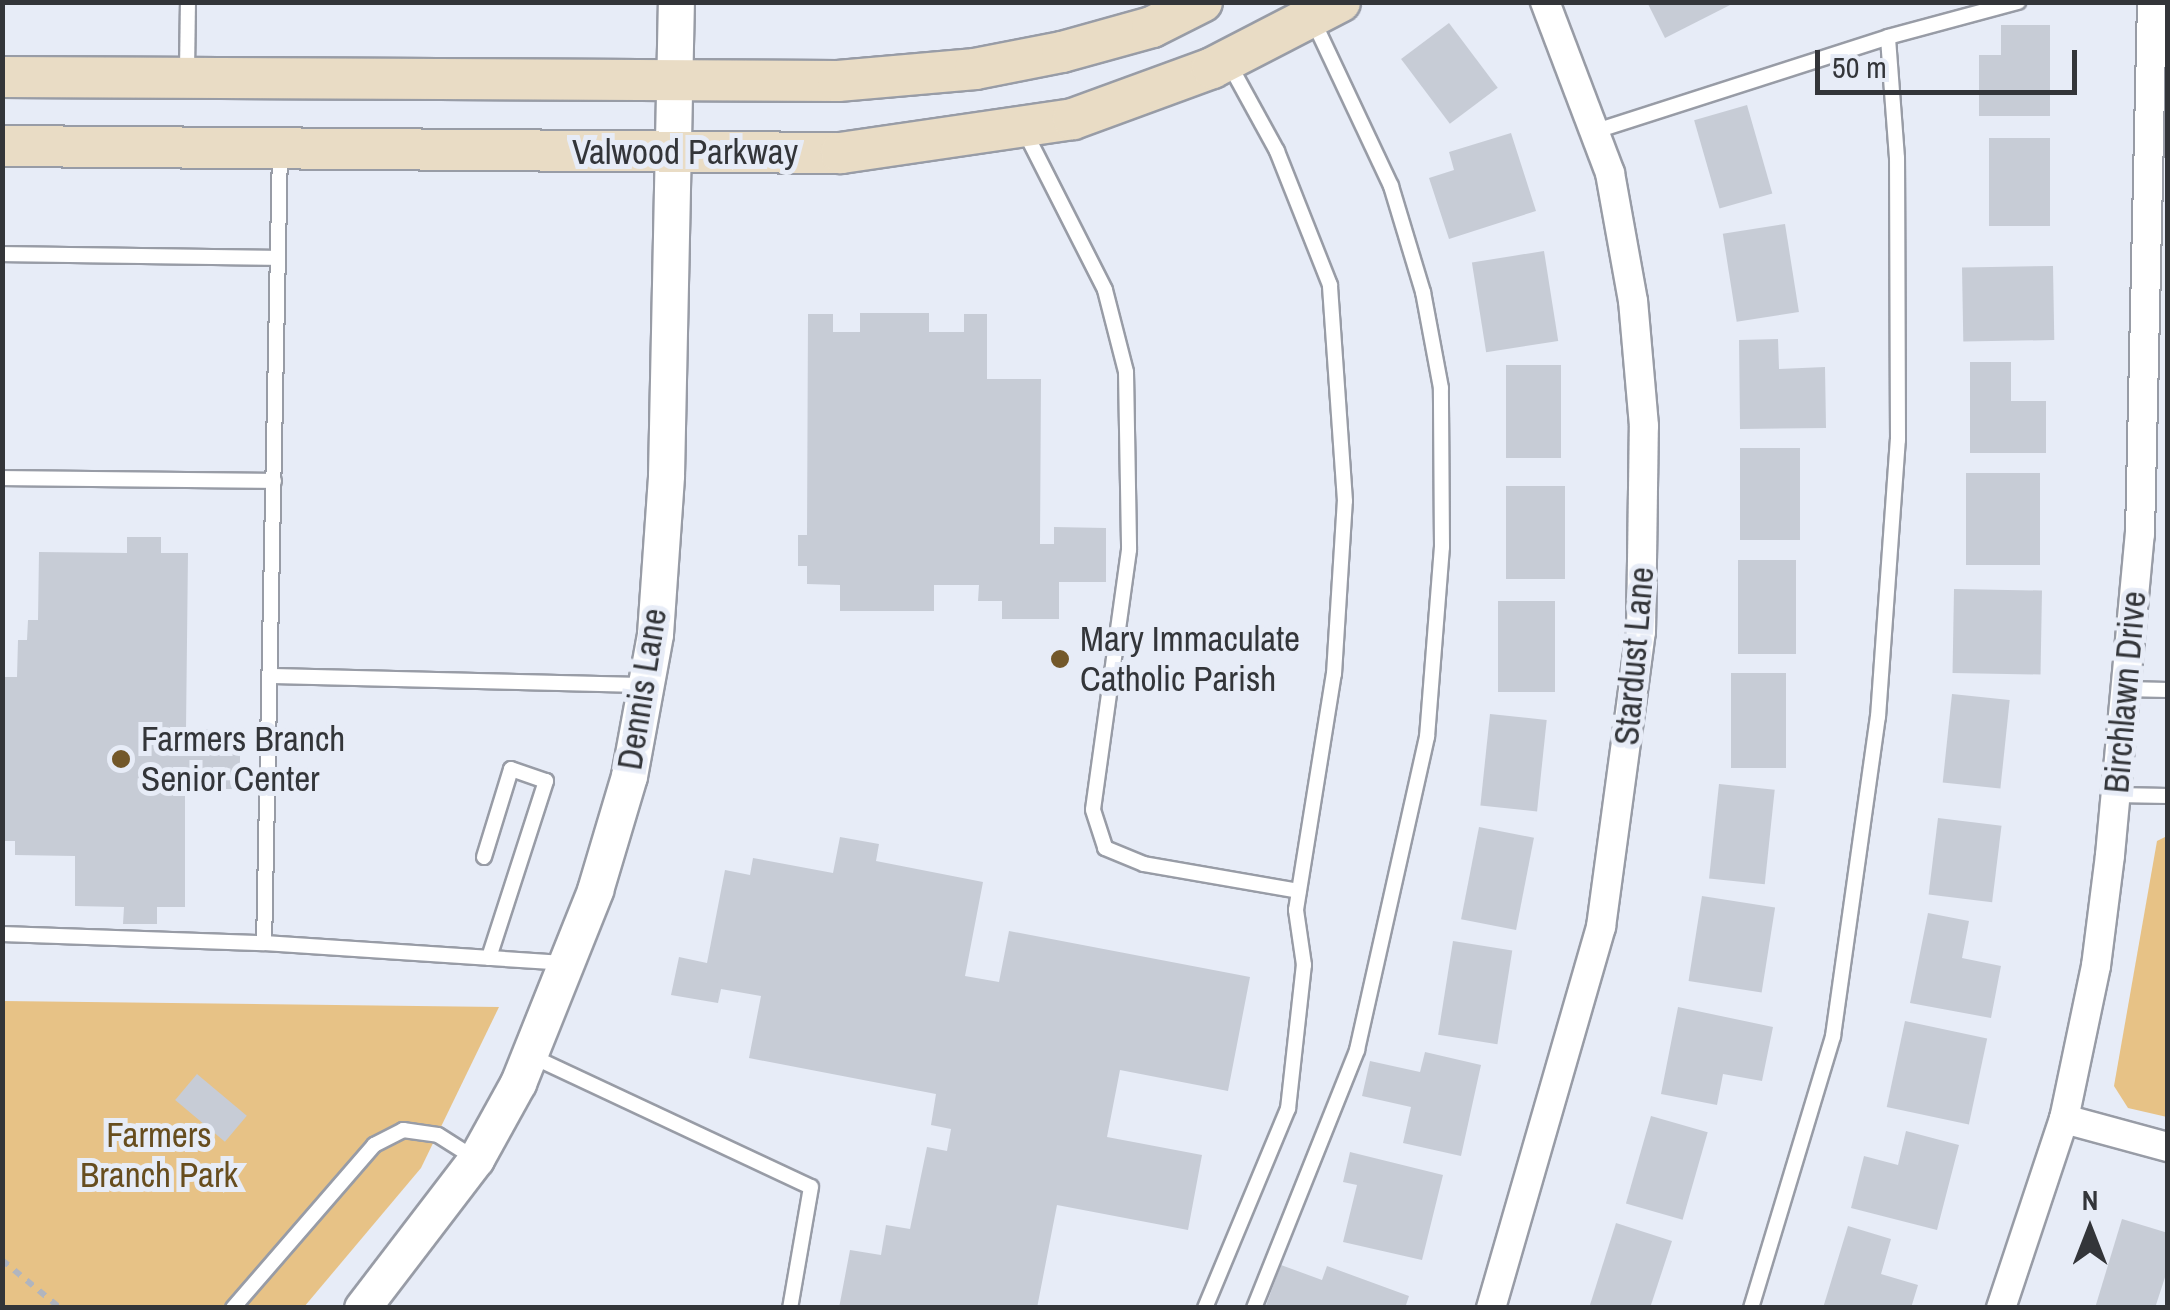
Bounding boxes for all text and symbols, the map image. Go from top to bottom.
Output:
scale bar [1820,30,2082,92]
text: 50 m [1832,47,1887,87]
street label: Valwood Parkway [572,131,798,173]
street label: Stardust Lane [1605,565,1663,747]
street label: Birchlawn Drive [2095,589,2155,795]
street label: Dennis Lane [609,605,675,773]
place label: Mary Immaculate Catholic Parish [1080,618,1300,700]
marker: Mary Immaculate Catholic Parish [1049,648,1071,670]
place label: Farmers Branch Senior Center [141,718,345,800]
marker: Farmers Branch Senior Center [110,748,132,770]
park label: Farmers Branch Park [80,1114,238,1196]
north arrow [2040,1180,2140,1280]
text: N [2082,1181,2098,1219]

